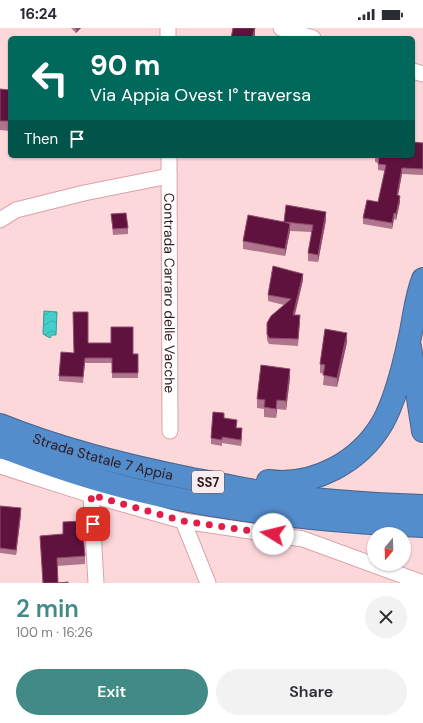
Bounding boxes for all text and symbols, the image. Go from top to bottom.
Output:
text: 16:24 [20,4,57,24]
text: 90 m [90,47,160,84]
icon: left [24,52,76,104]
text: Via Appia Ovest I° traversa [90,83,311,107]
icon: arrive [66,128,88,150]
text: Then [24,129,58,149]
street label: Contrada Carraro delle Vacche [160,193,179,393]
street label: Strada Statale 7 Appia [30,429,175,484]
road number: SS7 [192,471,224,493]
pin [76,507,110,541]
icon: arrive [82,513,104,535]
position arrow [252,513,294,555]
north arrow [367,527,411,571]
map controls [367,527,411,571]
text: 2 min [16,593,79,624]
button: close [365,596,407,638]
text: 100 m · 16:26 [16,624,93,641]
button: Exit [16,669,208,715]
button: Share [216,669,407,715]

